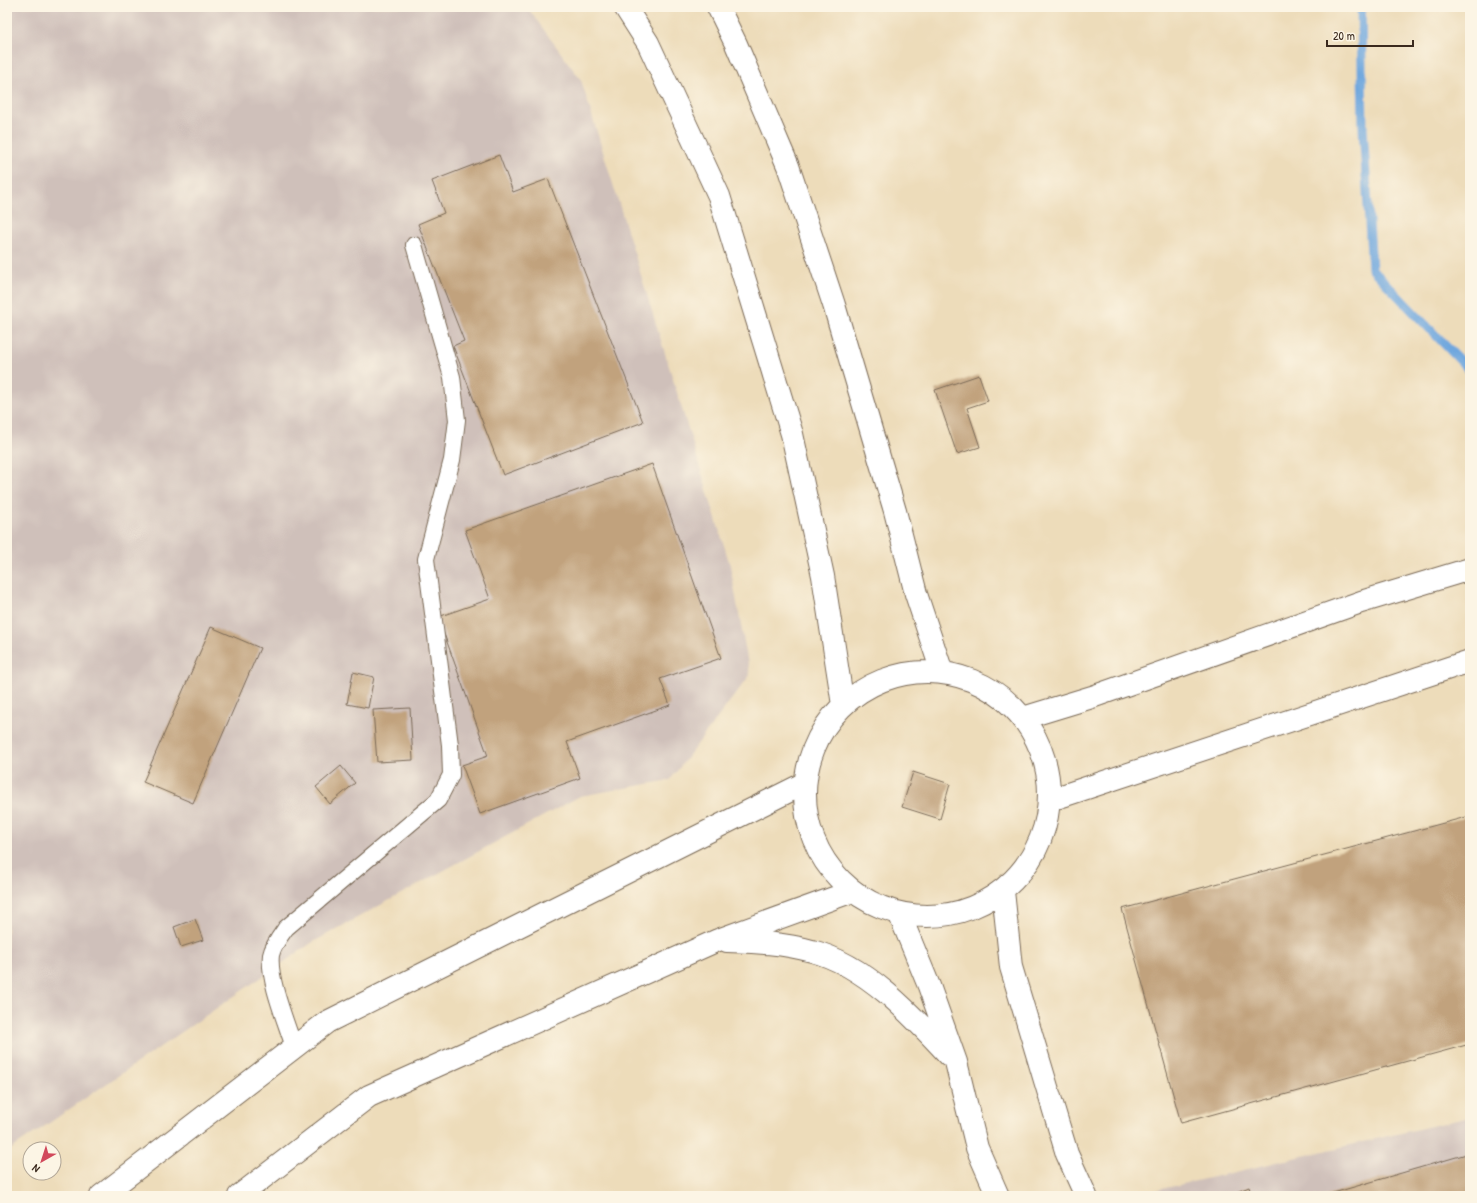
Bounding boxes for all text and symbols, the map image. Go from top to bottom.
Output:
scale bar [1327,22,1413,48]
text: 20 m [1333,27,1355,44]
north arrow [22,1141,62,1181]
text: N [29,1161,42,1176]

